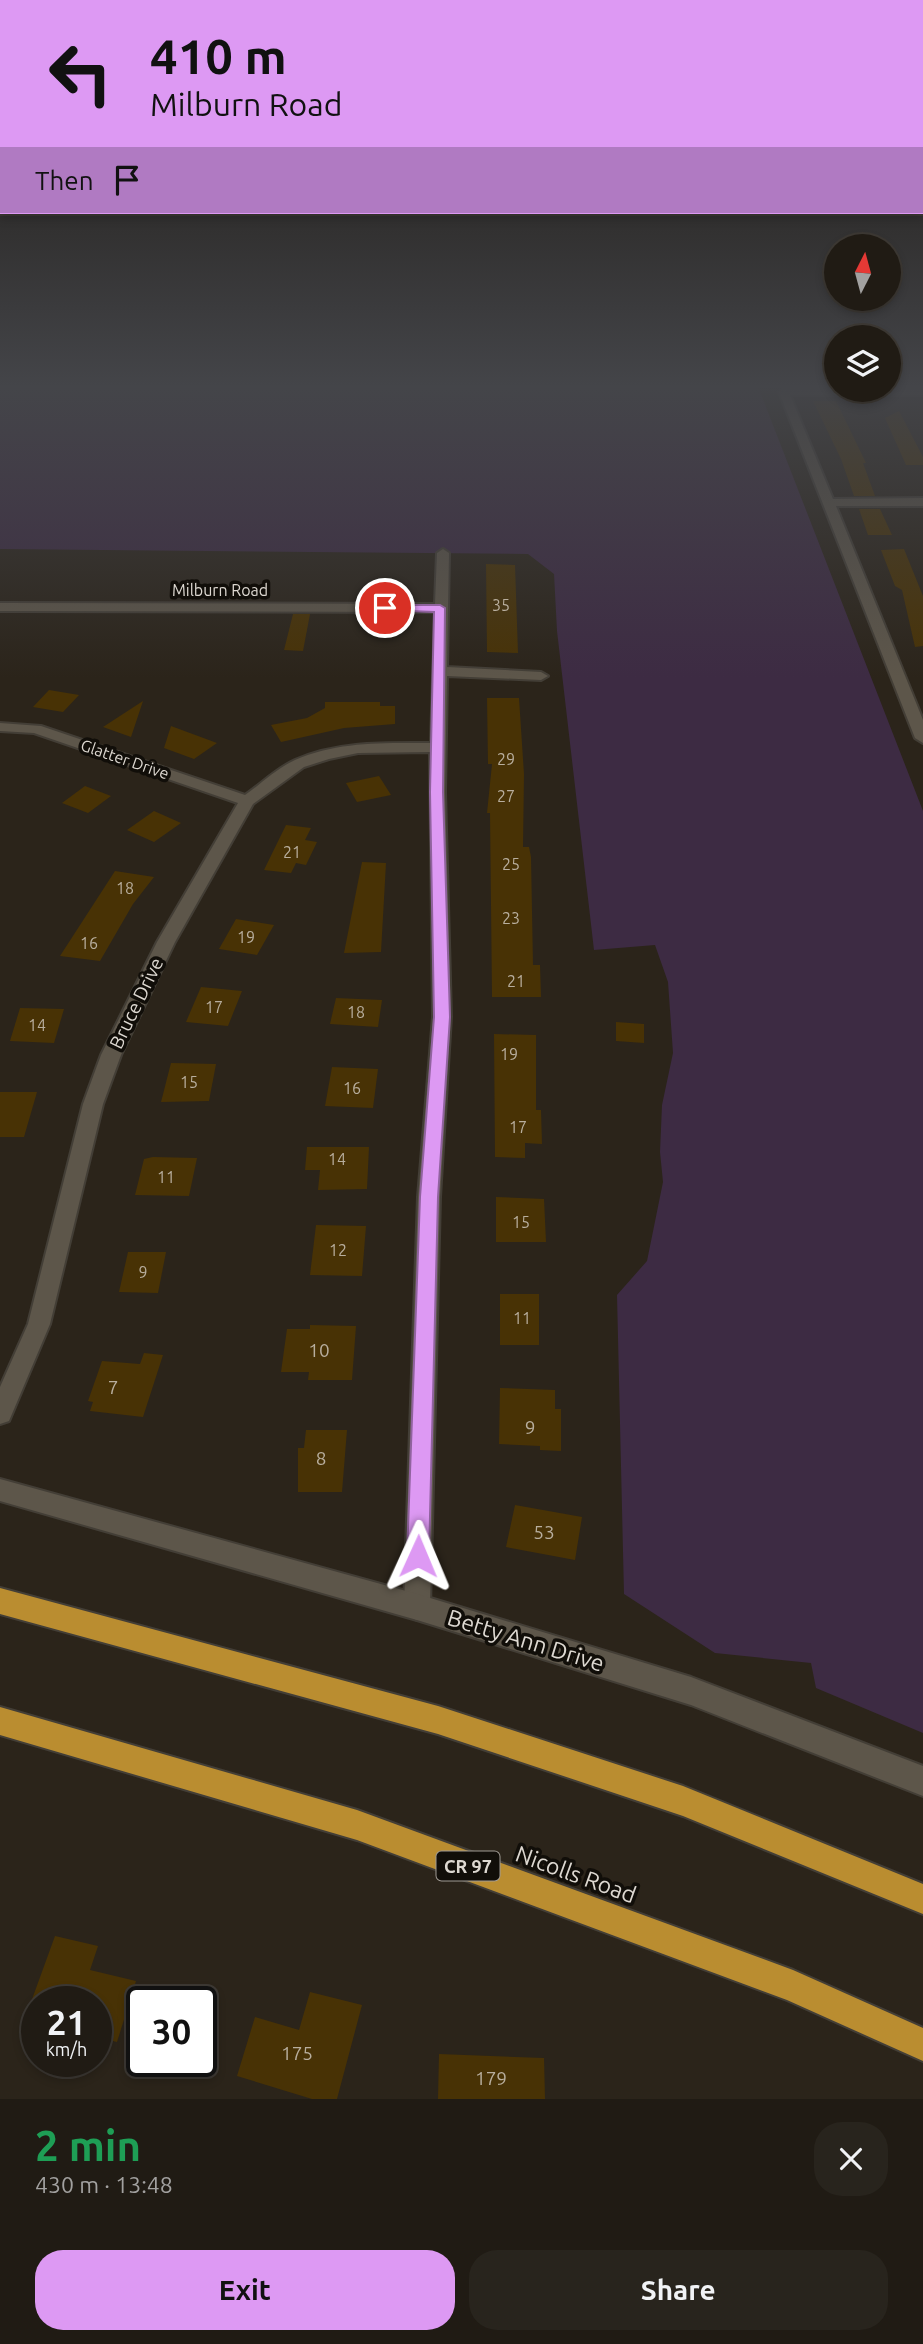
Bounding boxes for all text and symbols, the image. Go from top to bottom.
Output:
icon: left [35,28,126,119]
text: 410 m [150,28,287,83]
text: Milburn Road [150,86,342,122]
icon: arrive [108,161,146,199]
text: Then [35,166,94,195]
north arrow [824,234,901,312]
map controls [824,234,901,402]
button: layers [824,325,901,402]
pin [355,578,415,638]
street label: Milburn Road [172,581,268,599]
icon: arrive [366,589,404,627]
house number: 35 [492,596,510,614]
street label: Glatter Drive [79,736,171,782]
house number: 29 [497,750,515,768]
house number: 27 [497,787,515,805]
house number: 21 [283,843,301,861]
house number: 25 [502,855,520,873]
house number: 18 [116,879,134,897]
house number: 23 [502,909,520,927]
house number: 19 [237,928,255,946]
house number: 16 [80,934,98,952]
street label: Bruce Drive [104,954,168,1052]
house number: 21 [507,972,525,990]
house number: 17 [205,998,223,1016]
house number: 18 [347,1003,365,1021]
house number: 14 [28,1016,46,1034]
house number: 19 [500,1045,518,1063]
house number: 15 [180,1073,198,1091]
house number: 16 [343,1079,361,1097]
house number: 17 [509,1118,527,1136]
house number: 14 [328,1150,346,1168]
house number: 11 [157,1168,175,1186]
house number: 15 [512,1213,530,1231]
house number: 12 [329,1241,347,1259]
house number: 9 [138,1263,148,1281]
house number: 11 [513,1309,531,1327]
house number: 10 [308,1339,330,1361]
house number: 7 [108,1376,118,1398]
house number: 9 [525,1416,535,1438]
house number: 8 [316,1447,326,1469]
position arrow [381,1519,455,1593]
house number: 53 [533,1521,555,1543]
street label: Betty Ann Drive [445,1604,607,1676]
street label: Nicolls Road [512,1841,640,1907]
road number: CR 97 [436,1852,500,1880]
speed limit sign: 30 [126,1986,217,2077]
text: 21 [47,2002,86,2042]
text: km/h [46,2039,87,2059]
house number: 175 [281,2042,313,2064]
house number: 179 [475,2067,507,2089]
text: 2 min [35,2122,141,2169]
button: close [814,2122,888,2196]
text: 430 m · 13:48 [35,2172,173,2197]
button: Exit [35,2250,455,2330]
button: Share [469,2250,888,2330]

